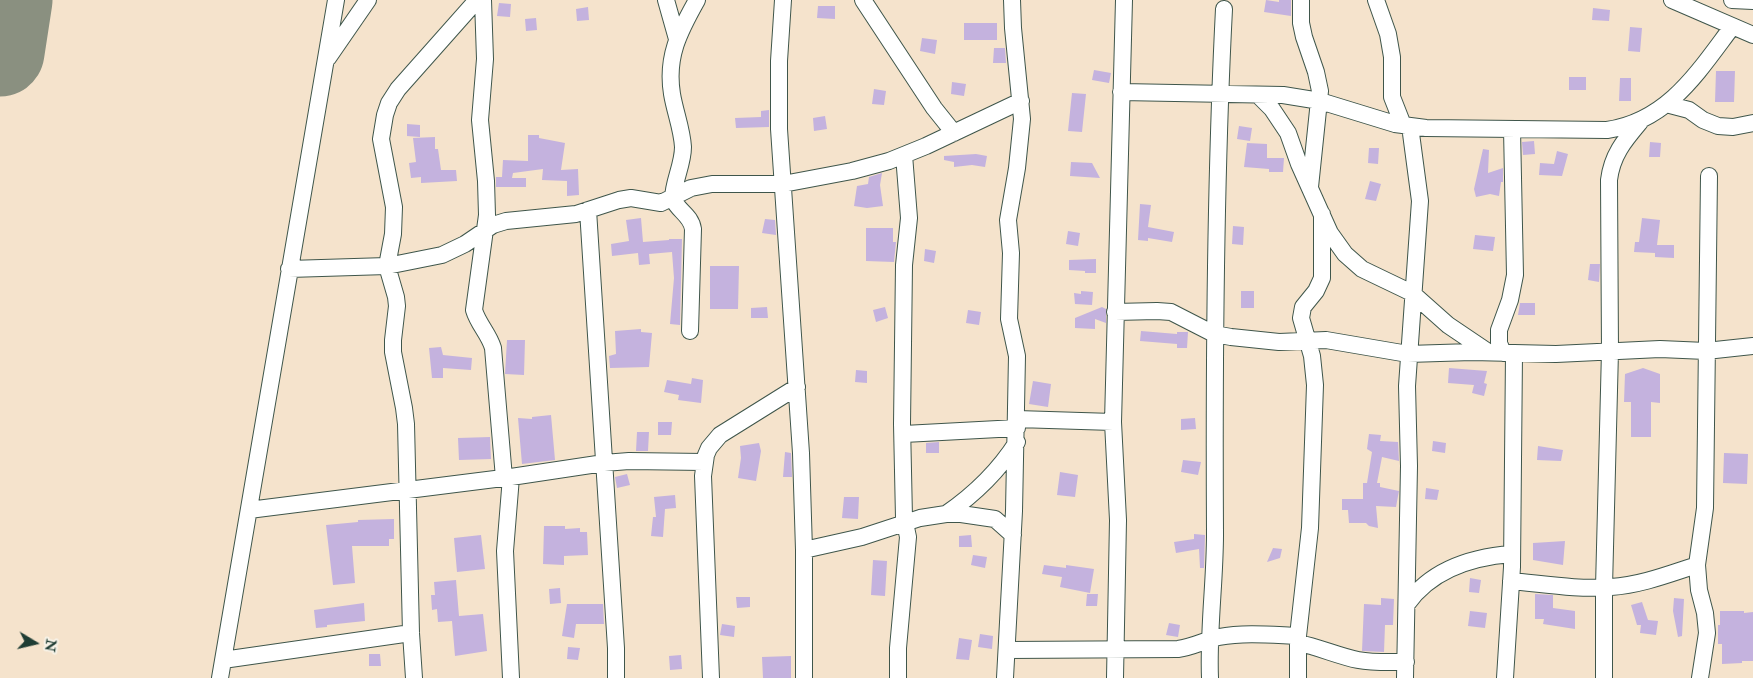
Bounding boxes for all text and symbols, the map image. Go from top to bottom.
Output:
north arrow [10,618,60,668]
text: N [41,638,60,653]

